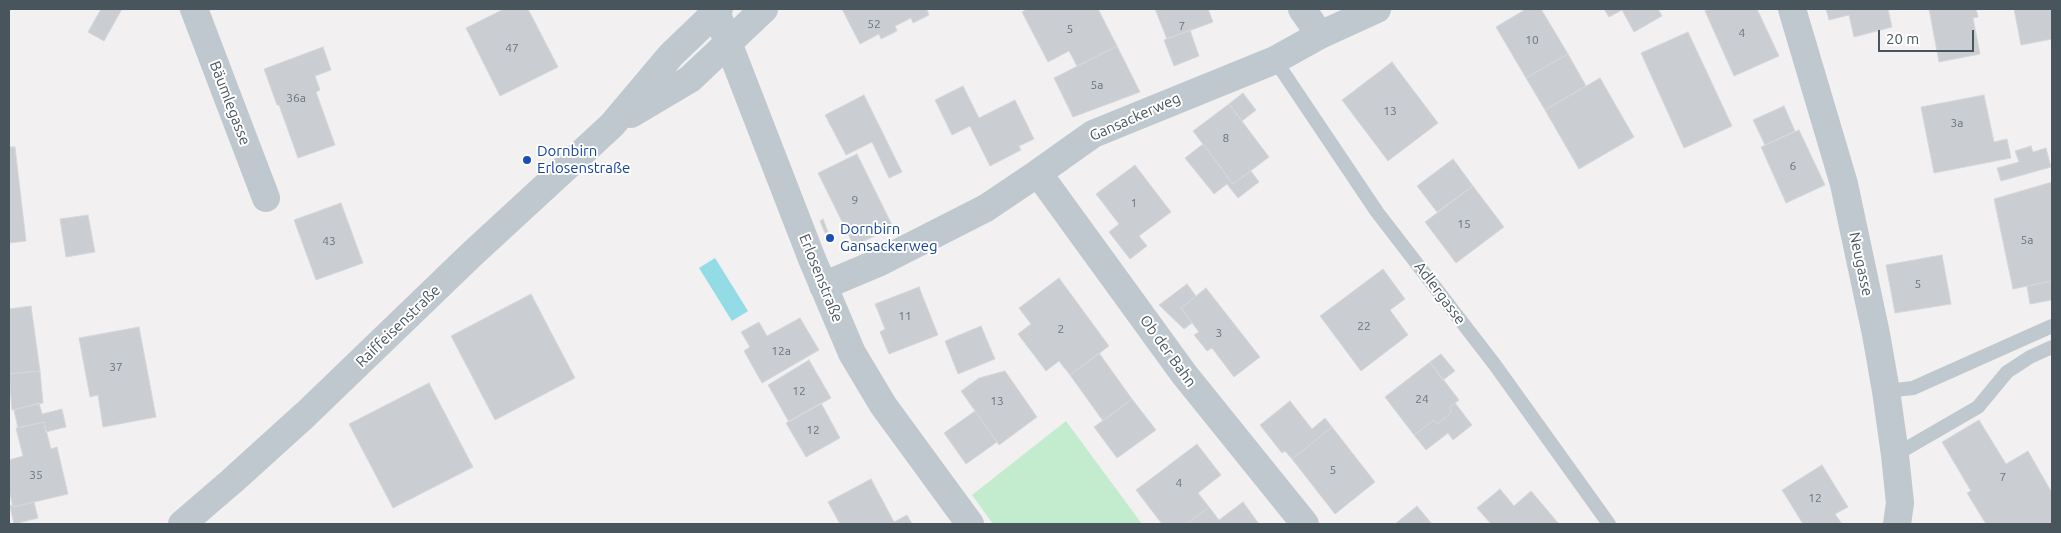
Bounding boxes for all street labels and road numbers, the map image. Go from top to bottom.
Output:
street label: Bäumlegasse [206,58,254,148]
street label: Gansackerweg [1087,89,1183,145]
street label: Neugasse [1845,230,1877,298]
street label: Erlosenstraße [795,231,847,325]
street label: Adlergasse [1411,258,1469,328]
street label: Raiffeisenstraße [352,281,444,371]
street label: Ob der Bahn [1136,312,1200,390]

